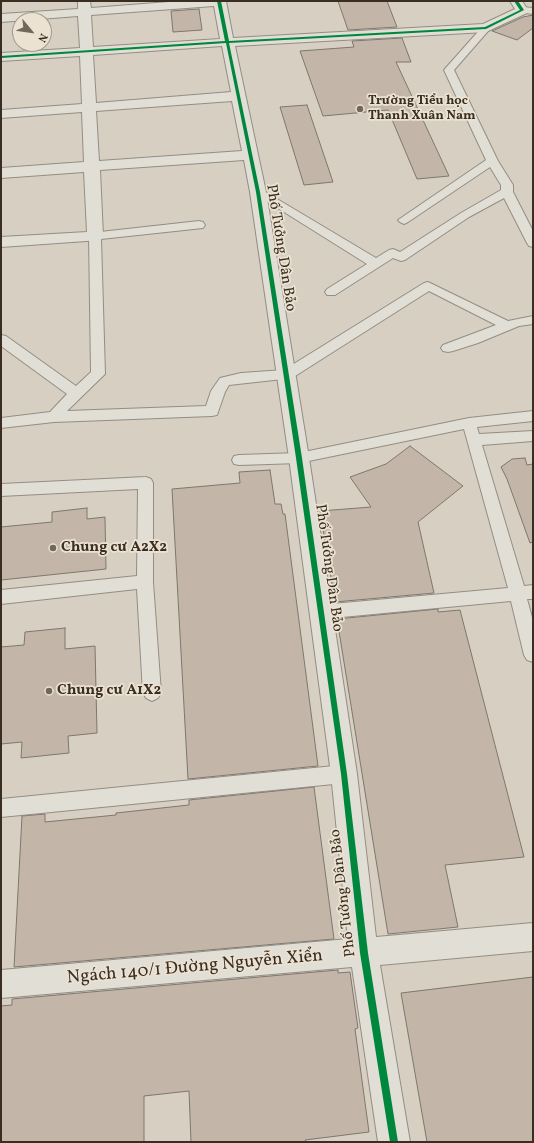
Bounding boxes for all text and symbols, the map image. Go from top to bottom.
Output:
north arrow [12,12,52,52]
text: N [34,30,51,45]
place label: Trường Tiểu học Thanh Xuân Nam [368,94,476,125]
marker: Trường Tiểu học Thanh Xuân Nam [355,104,365,114]
street label: Phố Tưởng Dân Bảo [261,183,299,313]
street label: Phố Tưởng Dân Bảo [310,503,346,633]
place label: Chung cư A2X2 [61,539,167,557]
marker: Chung cư A2X2 [48,543,58,553]
place label: Chung cư A1X2 [57,682,161,700]
marker: Chung cư A1X2 [44,686,54,696]
street label: Phố Tưởng Dân Bảo [327,828,361,958]
street label: Ngách 140/1 Đường Nguyễn Xiển [66,946,324,990]

